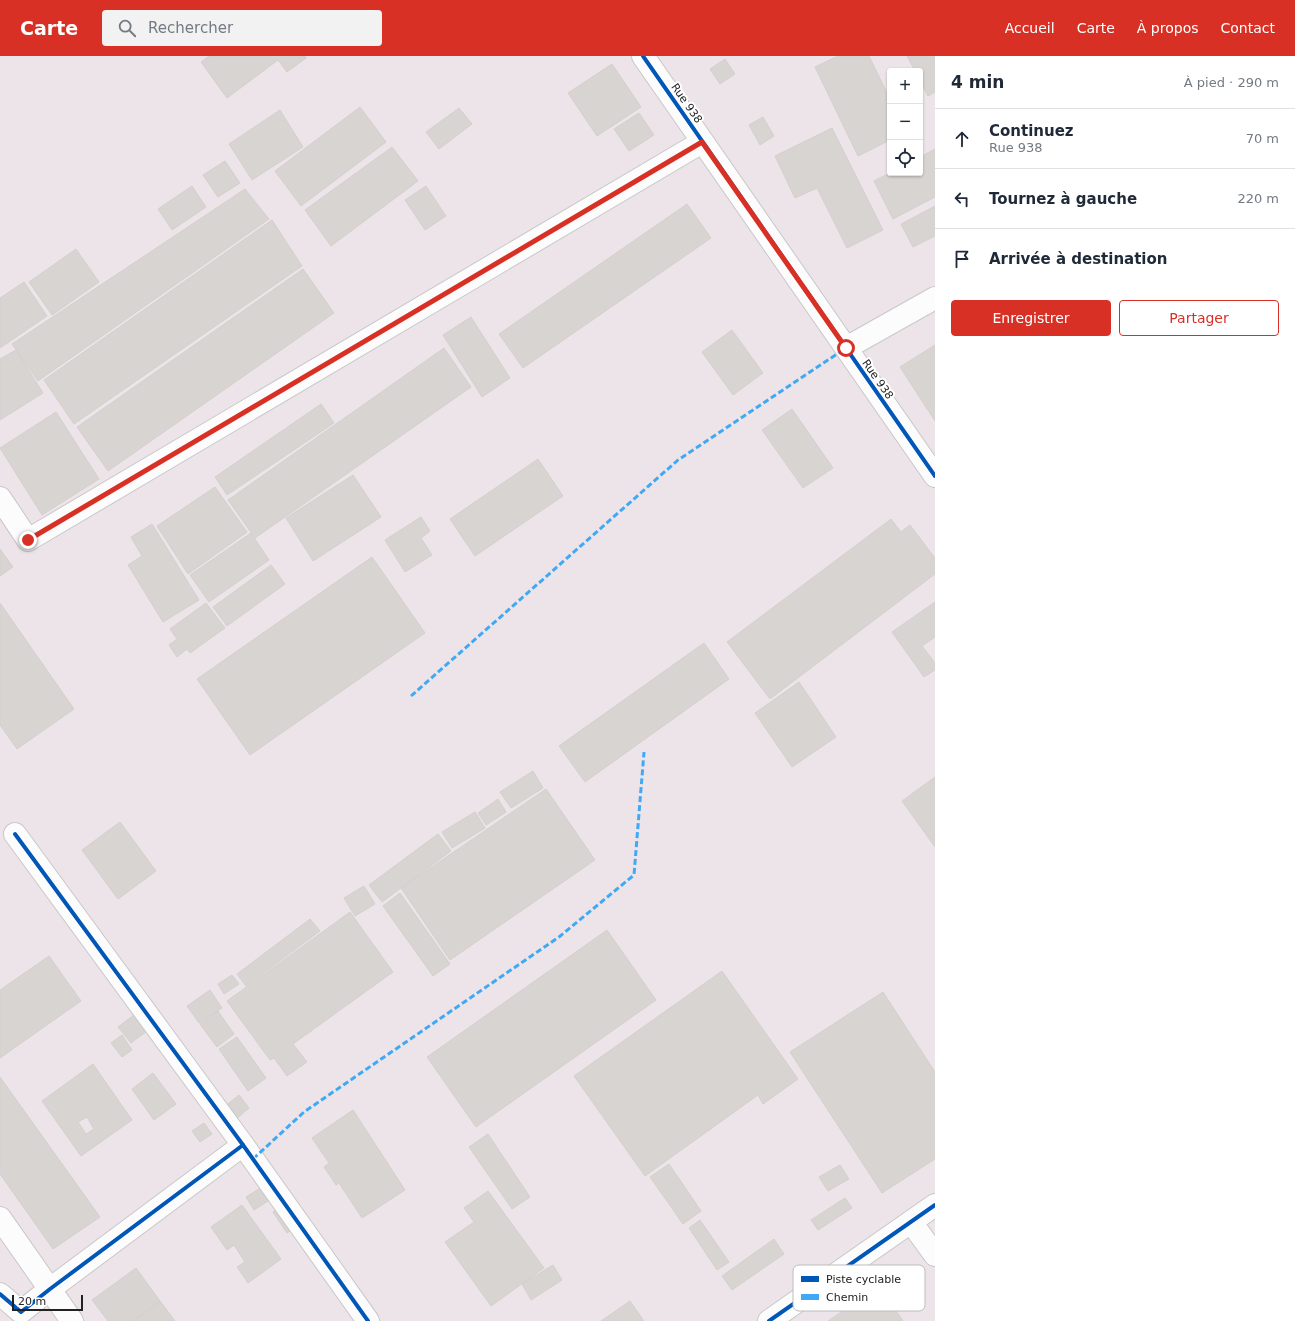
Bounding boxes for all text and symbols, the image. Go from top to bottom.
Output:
search box [102,10,382,46]
text: Carte [20,17,78,39]
icon: search [116,17,138,39]
text: Rechercher [148,19,233,37]
text: Accueil [1005,20,1055,36]
text: Carte [1077,20,1115,36]
text: À propos [1137,20,1199,36]
text: Contact [1221,20,1275,36]
map controls [887,68,923,176]
button: + [887,68,923,104]
text: 4 min [951,72,1004,92]
text: À pied · 290 m [1184,75,1279,90]
street label: Rue 938 [668,81,705,126]
button: − [887,104,923,140]
text: Continuez [989,122,1074,140]
icon: ahead [951,128,973,150]
text: 70 m [1246,131,1279,146]
button: locate [887,140,923,176]
text: Rue 938 [989,140,1043,155]
icon: left [951,188,973,210]
text: Tournez à gauche [989,190,1137,208]
text: 220 m [1237,191,1279,206]
icon: arrive [951,248,973,270]
text: Arrivée à destination [989,250,1167,268]
button: Enregistrer [951,300,1111,336]
button: Partager [1119,300,1279,336]
route start [837,339,855,357]
street label: Rue 938 [859,357,896,402]
route end [19,531,37,549]
legend [793,1265,925,1311]
text: Piste cyclable [826,1273,901,1286]
text: Chemin [826,1291,868,1304]
scale bar [12,1293,83,1312]
text: 20 m [18,1295,46,1308]

